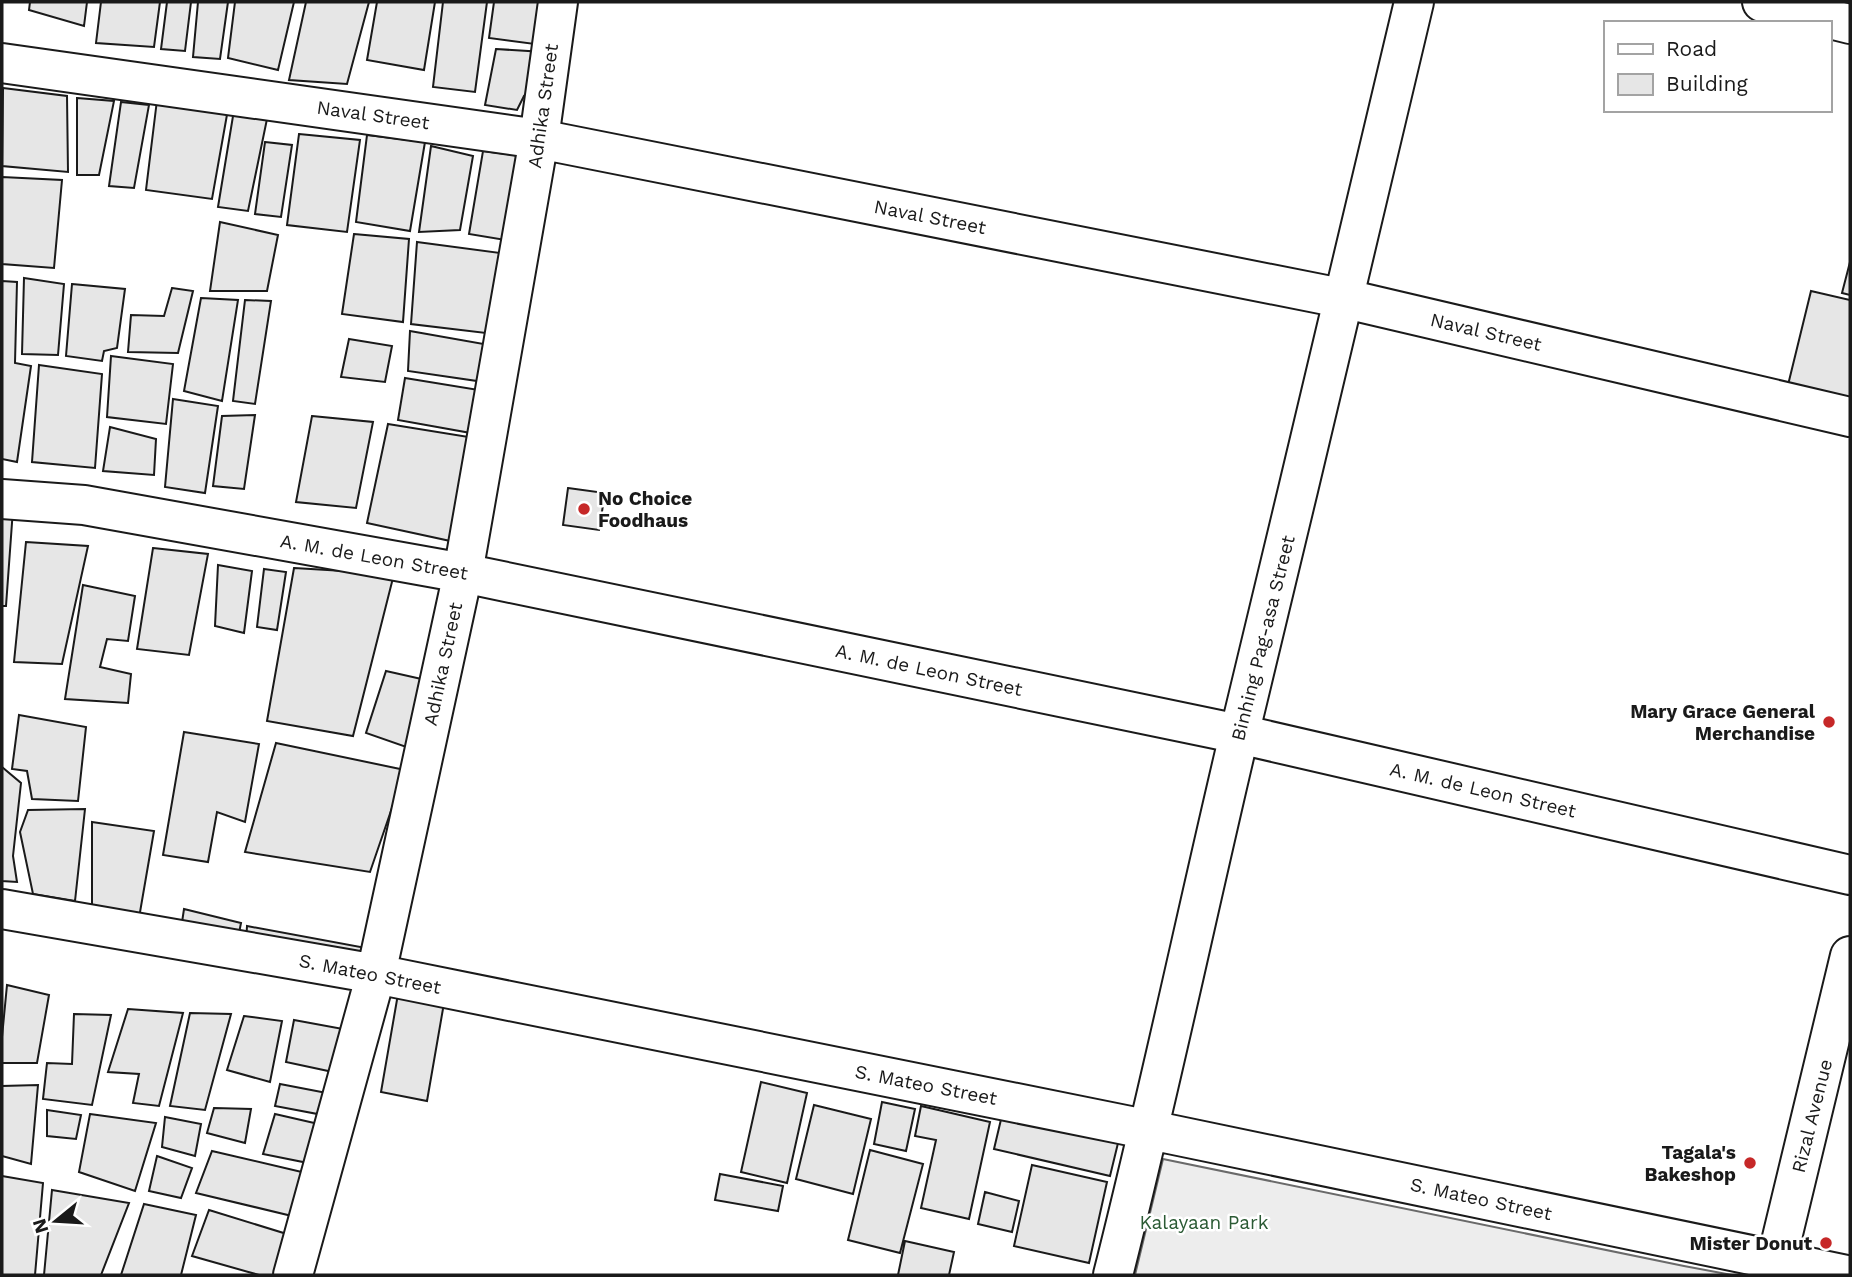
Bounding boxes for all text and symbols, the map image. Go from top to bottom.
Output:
legend [1604,21,1831,112]
text: Road [1666,36,1717,61]
street label: Adhika Street [523,42,563,170]
text: Building [1666,71,1748,96]
street label: Naval Street [315,96,431,134]
street label: Naval Street [872,195,988,239]
street label: Naval Street [1428,308,1544,356]
place label: No Choice Foodhaus [598,487,692,532]
marker: No Choice Foodhaus [576,501,592,517]
street label: A. M. de Leon Street [278,529,470,585]
street label: Binhing Pag-asa Street [1226,533,1300,743]
street label: Adhika Street [419,600,467,728]
street label: A. M. de Leon Street [834,639,1024,701]
place label: Mary Grace General Merchandise [1630,700,1816,745]
marker: Mary Grace General Merchandise [1821,714,1837,730]
street label: A. M. de Leon Street [1388,757,1578,823]
street label: S. Mateo Street [297,949,443,999]
street label: Rizal Avenue [1787,1057,1837,1175]
street label: S. Mateo Street [853,1060,999,1110]
place label: Tagala's Bakeshop [1644,1141,1736,1186]
marker: Tagala's Bakeshop [1742,1155,1758,1171]
street label: S. Mateo Street [1408,1173,1554,1225]
north arrow [21,1186,91,1256]
park label: Kalayaan Park [1139,1211,1269,1234]
text: N [27,1216,53,1236]
place label: Mister Donut [1690,1232,1813,1255]
marker: Mister Donut [1818,1235,1834,1251]

